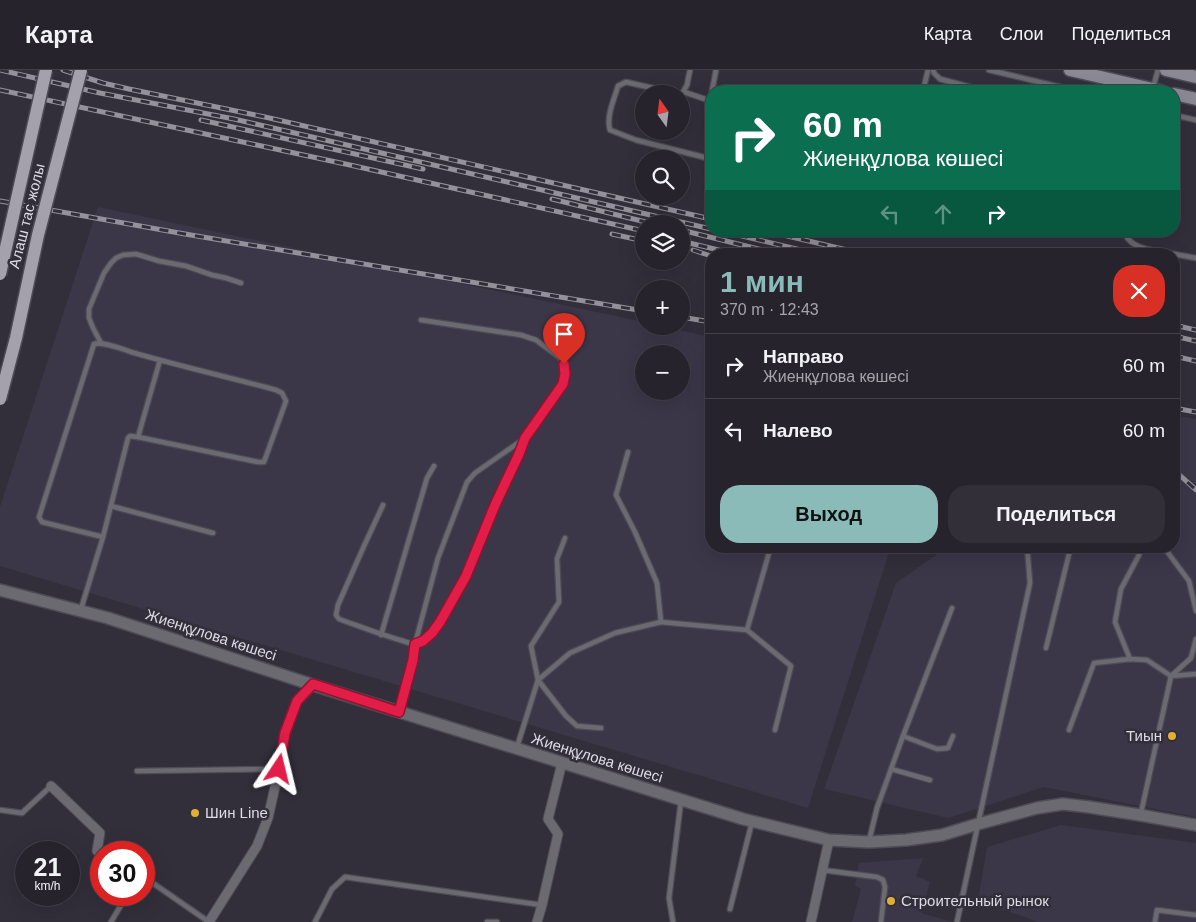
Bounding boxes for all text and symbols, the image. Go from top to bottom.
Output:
text: Карта [25,21,93,48]
text: Карта [924,24,972,44]
text: Слои [1000,24,1044,44]
text: Поделиться [1072,24,1171,44]
north arrow [635,85,690,140]
map controls [635,85,690,400]
icon: right [720,105,785,170]
text: 60 m [803,105,883,144]
text: Жиенқұлова көшесі [803,146,1003,171]
button: search [635,150,690,205]
street label: Алаш тас жолы [5,162,48,270]
icon: left [876,200,904,228]
icon: ahead [929,200,957,228]
icon: right [982,200,1010,228]
button: layers [635,215,690,270]
text: 1 мин [720,265,804,298]
button: close [1113,265,1165,317]
button: + [635,280,690,335]
text: 370 m · 12:43 [720,301,819,318]
pin [543,313,585,364]
icon: arrive [550,320,578,348]
button: − [635,345,690,400]
text: Направо [763,346,844,367]
icon: right [720,352,748,380]
text: 60 m [1123,355,1165,376]
text: Жиенқұлова көшесі [763,368,909,385]
icon: left [720,417,748,445]
text: Налево [763,420,833,441]
text: 60 m [1123,420,1165,441]
button: Выход [720,485,938,543]
button: Поделиться [948,485,1165,543]
street label: Жиенқұлова көшесі [144,605,279,664]
place label: Тиын [1126,727,1162,744]
street label: Жиенқұлова көшесі [529,729,665,786]
marker: Тиын [1166,730,1178,742]
position arrow [252,742,304,794]
place label: Шин Line [205,804,268,821]
marker: Шин Line [189,807,201,819]
speed limit sign: 30 [90,841,155,906]
text: 21 [34,853,61,881]
text: km/h [34,879,61,893]
place label: Строительный рынок [901,892,1049,909]
marker: Строительный рынок [885,895,897,907]

